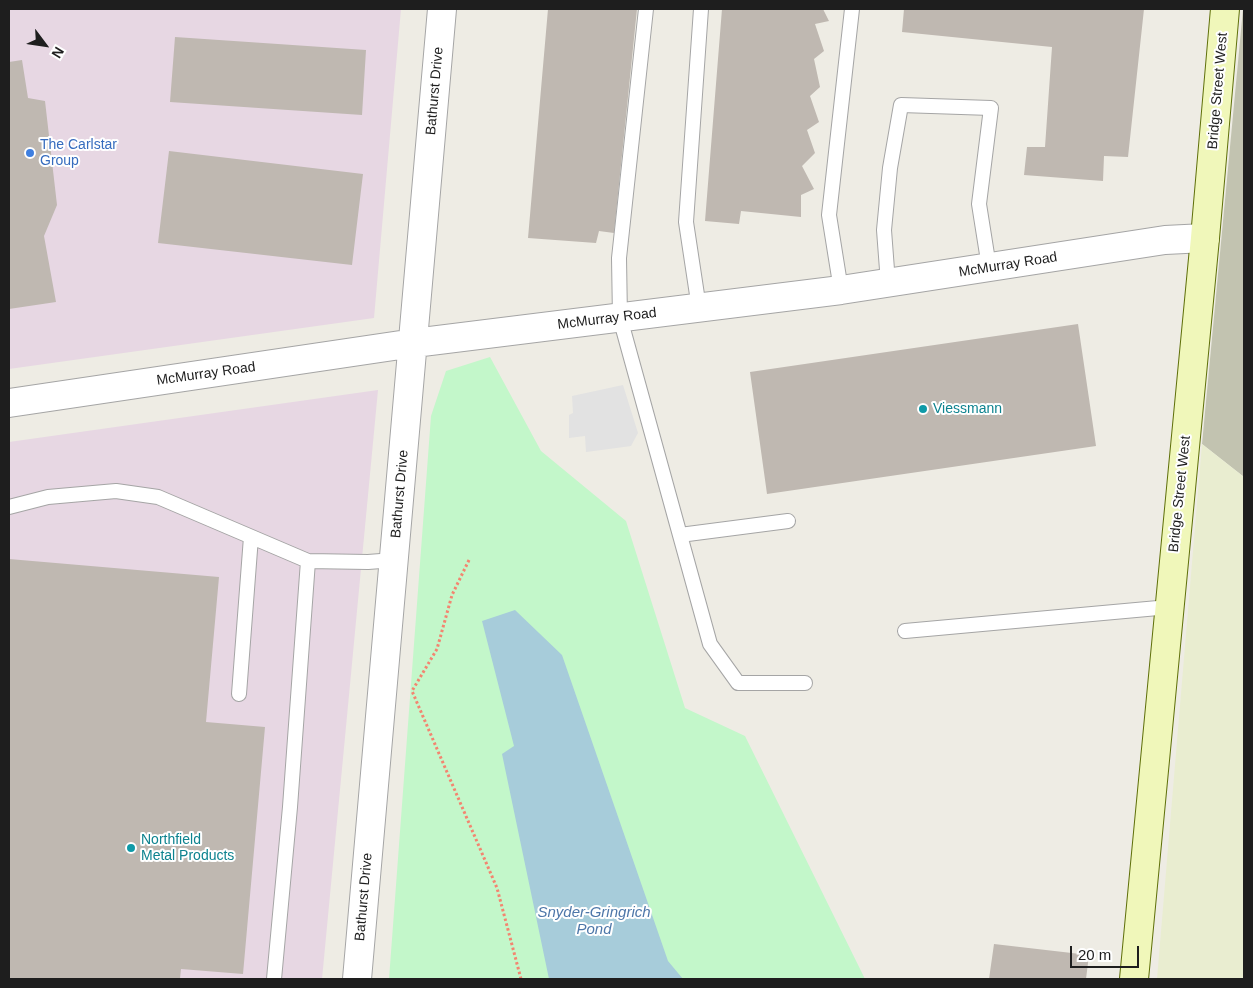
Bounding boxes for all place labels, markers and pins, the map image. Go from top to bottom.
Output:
place label: The Carlstar Group [40,137,117,170]
marker: The Carlstar Group [24,147,36,159]
place label: Viessmann [933,401,1002,417]
marker: Viessmann [917,403,929,415]
place label: Northfield Metal Products [141,832,234,864]
marker: Northfield Metal Products [125,842,137,854]

